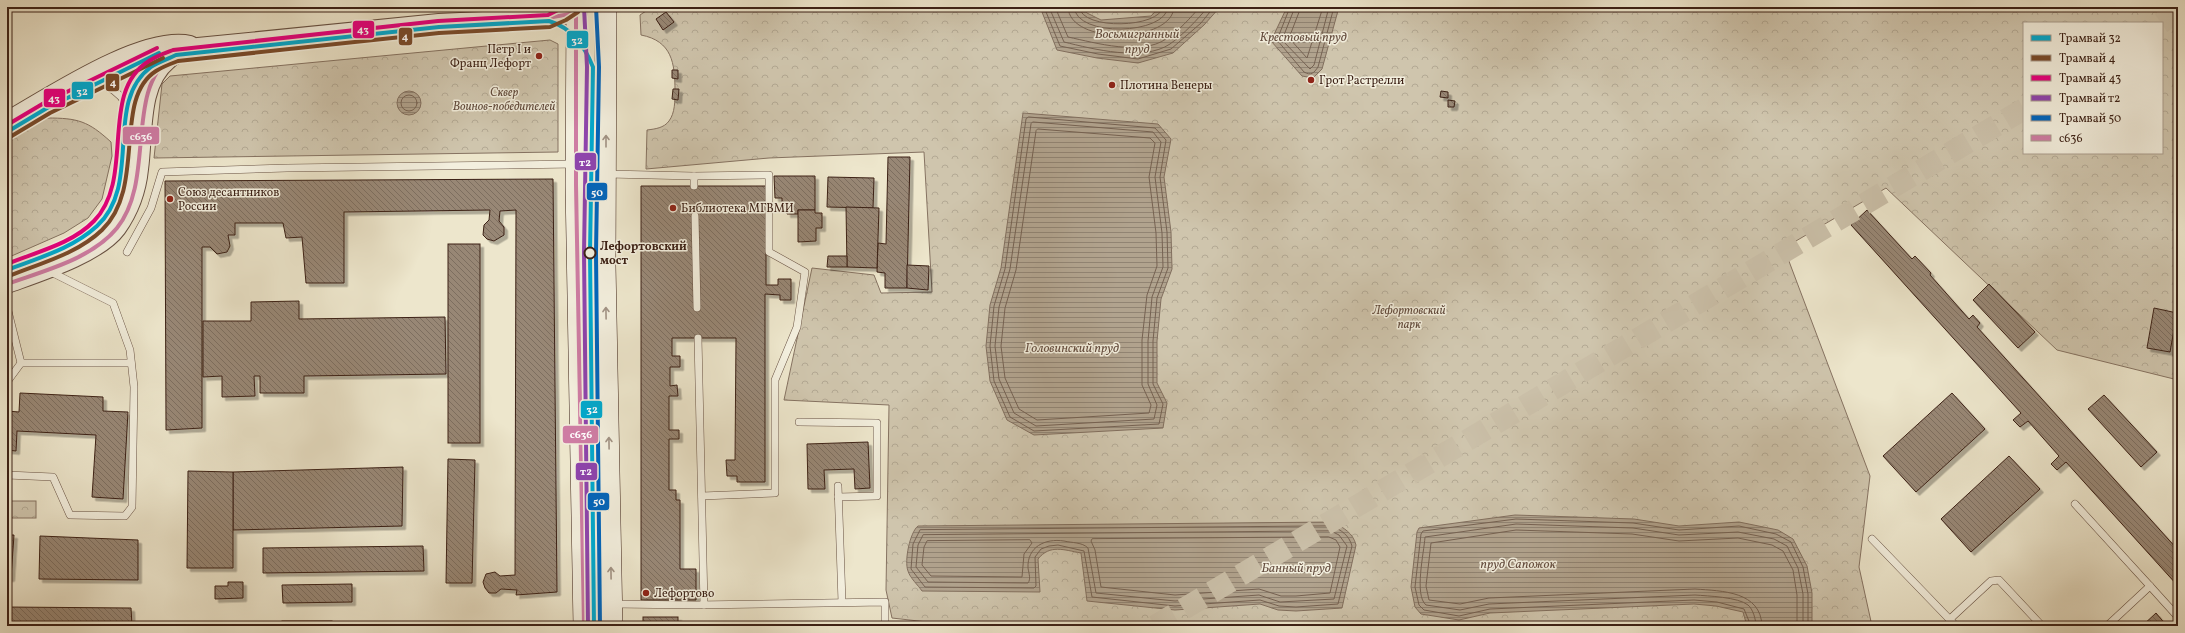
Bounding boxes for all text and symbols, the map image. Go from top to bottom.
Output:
line badge: 43 [352,20,375,39]
legend [2023,22,2163,154]
text: 43 [357,23,369,38]
water label: Восьмигранный пруд [1095,26,1180,59]
line badge: 4 [398,27,413,46]
water label: Крестовый пруд [1259,29,1347,47]
text: 4 [402,30,409,45]
line badge: 32 [566,30,589,49]
text: Трамвай 32 [2059,31,2121,47]
text: 32 [571,34,583,49]
place label: Петр I и Франц Лефорт [450,42,531,72]
marker: Петр I и Франц Лефорт [534,51,544,61]
text: Трамвай 4 [2059,51,2116,67]
text: Трамвай 43 [2059,71,2121,87]
line badge: 4 [105,73,120,92]
place label: Грот Растрелли [1319,73,1404,89]
marker: Грот Растрелли [1306,75,1316,85]
text: 4 [110,76,117,91]
place label: Плотина Венеры [1120,78,1213,94]
marker: Плотина Венеры [1107,80,1117,90]
line badge: 32 [71,81,94,100]
text: 32 [76,85,88,100]
park label: Сквер Воинов-победителей [453,85,555,115]
line badge: 43 [43,88,66,108]
text: Трамвай т2 [2059,91,2121,107]
text: 43 [48,92,60,107]
text: Трамвай 50 [2059,111,2121,127]
line badge: с636 [122,126,160,145]
text: с636 [130,130,152,145]
text: с636 [2059,131,2083,147]
one-way arrow [602,135,610,148]
line badge: т2 [574,152,597,171]
text: т2 [579,156,591,171]
line badge: 50 [586,182,608,201]
place label: Союз десантников России [178,185,279,215]
text: 50 [591,186,603,201]
marker: Союз десантников России [165,194,175,204]
place label: Библиотека МГВМИ [681,201,794,217]
marker: Библиотека МГВМИ [668,203,678,213]
place label: Лефортовский мост [600,239,687,269]
marker: Лефортовский мост [583,246,597,260]
park label: Лефортовский парк [1372,303,1446,333]
one-way arrow [603,307,610,320]
water label: Головинский пруд [1025,340,1119,358]
line badge: 32 [580,400,603,419]
text: 32 [586,403,598,418]
line badge: с636 [562,425,599,444]
text: с636 [570,428,592,443]
one-way arrow [605,437,613,450]
line badge: т2 [575,462,598,481]
text: т2 [580,465,592,480]
line badge: 50 [587,492,610,511]
text: 50 [593,495,605,510]
water label: пруд Сапожок [1480,556,1557,574]
water label: Банный пруд [1261,560,1331,578]
one-way arrow [607,567,615,580]
place label: Лефортово [654,586,714,602]
marker: Лефортово [641,588,651,598]

